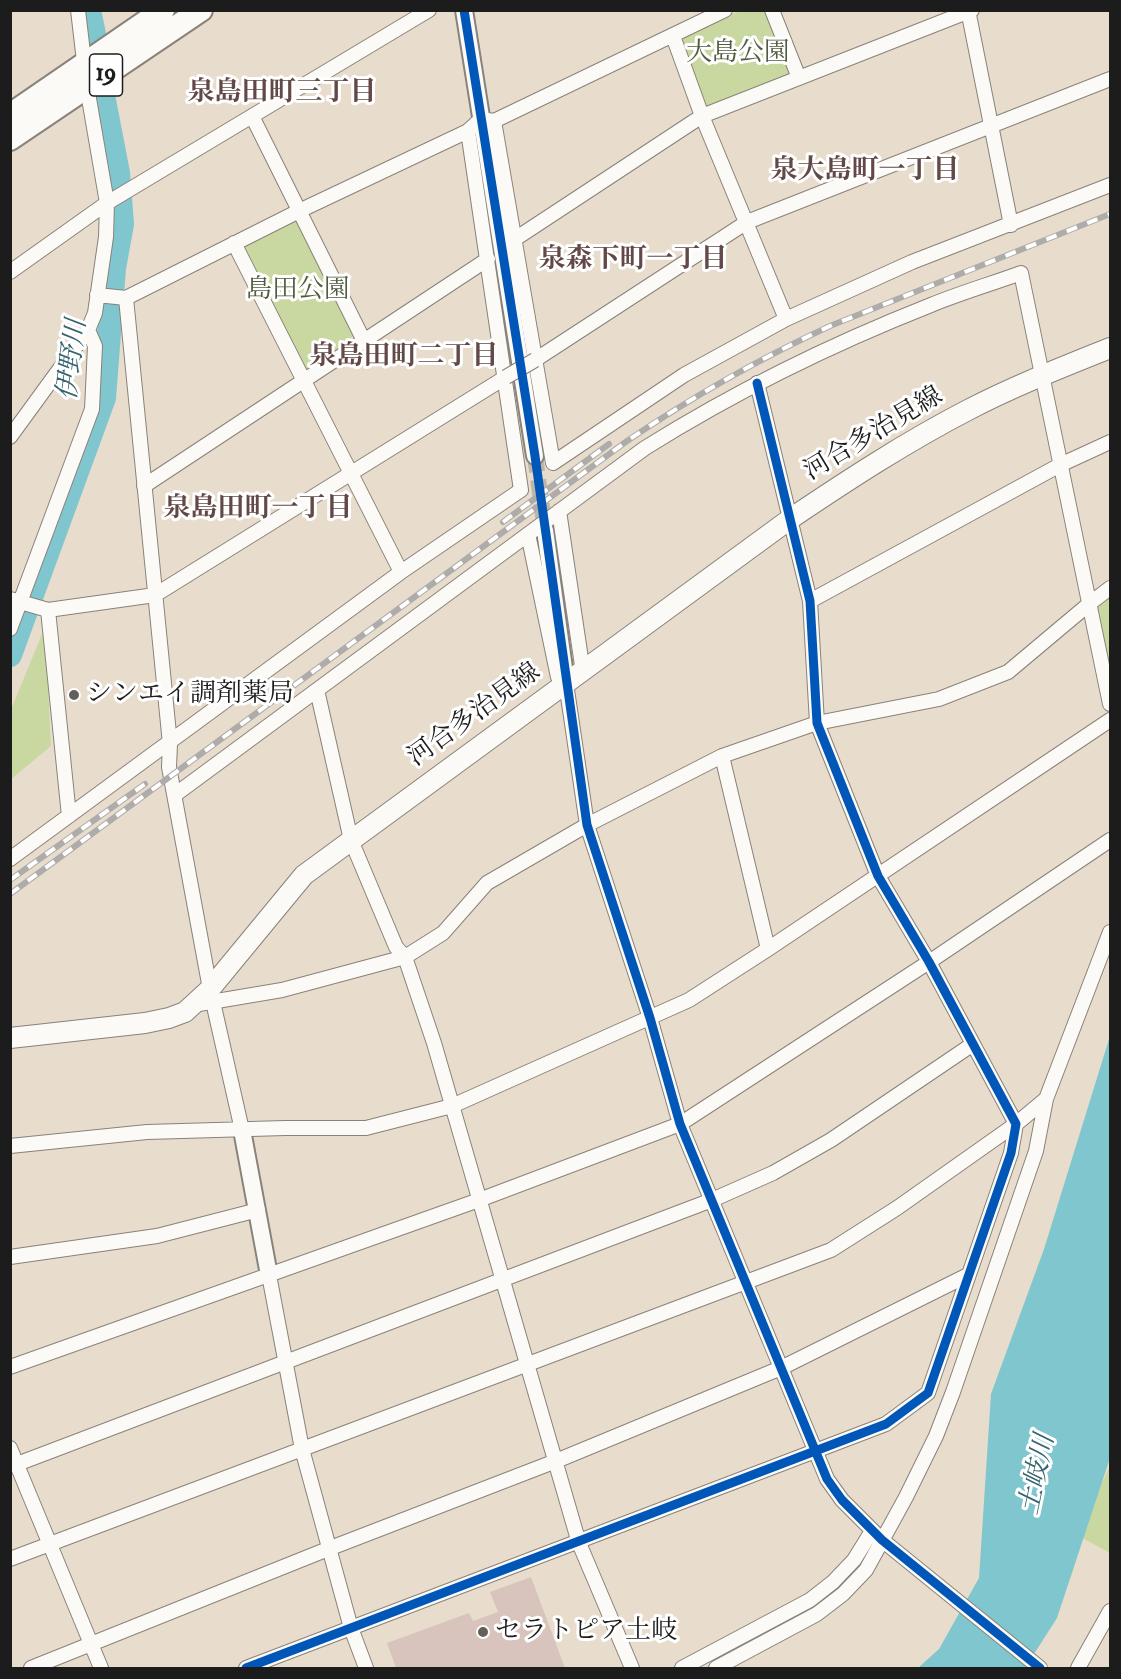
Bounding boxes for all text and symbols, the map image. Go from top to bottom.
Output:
park label: 大島公園 [686,38,790,70]
road number: 19 [90,54,122,96]
district label: 泉島田町三丁目 [188,78,376,110]
district label: 泉大島町一丁目 [771,156,959,188]
district label: 泉森下町一丁目 [539,245,727,277]
park label: 島田公園 [246,275,350,307]
water label: 伊野川 [53,318,95,402]
district label: 泉島田町二丁目 [310,342,498,374]
street label: 河合多治見線 [799,381,949,489]
district label: 泉島田町一丁目 [164,494,352,526]
street label: 河合多治見線 [403,658,547,774]
place label: シンエイ調剤薬局 [86,679,294,711]
marker: シンエイ調剤薬局 [67,688,81,702]
water label: 土岐川 [1015,1432,1063,1518]
place label: セラトピア土岐 [495,1616,677,1648]
marker: セラトピア土岐 [476,1625,490,1639]

